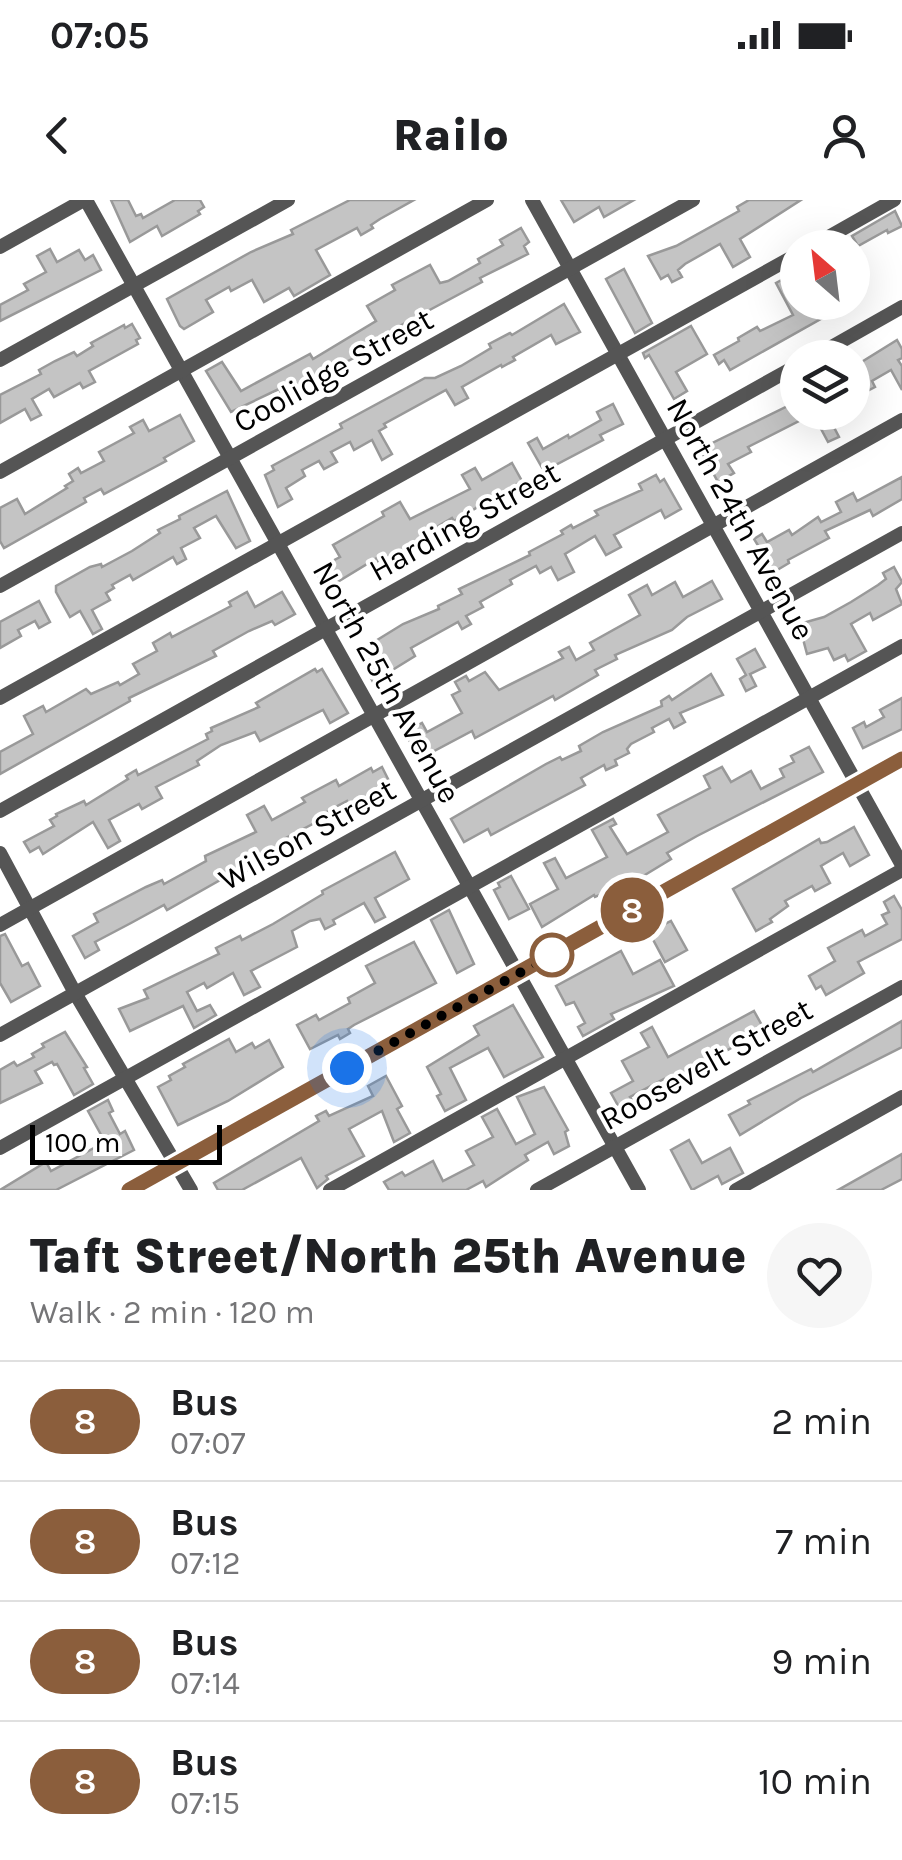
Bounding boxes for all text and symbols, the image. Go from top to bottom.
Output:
text: 07:05 [50,13,149,58]
icon: back [30,108,85,163]
icon: person [817,108,872,163]
text: Railo [393,109,509,161]
north arrow [780,230,870,320]
map controls [780,230,870,430]
street label: Coolidge Street [227,300,439,440]
button: layers [780,340,870,430]
street label: North 24th Avenue [659,392,822,647]
street label: Harding Street [363,454,566,589]
street label: North 25th Avenue [305,555,468,810]
street label: Wilson Street [212,771,402,898]
line badge: 8 [600,878,664,942]
text: 8 [621,890,643,931]
unlabelled marker [531,934,573,976]
street label: Roosevelt Street [594,991,819,1138]
your location [322,1043,372,1093]
scale bar [30,1120,222,1164]
text: 100 m [45,1126,120,1159]
button: heart [767,1223,872,1328]
text: Taft Street/North 25th Avenue [30,1228,747,1284]
text: Walk · 2 min · 120 m [30,1294,315,1331]
text: Bus [170,1380,239,1425]
text: 2 min [771,1399,872,1444]
text: 8 [74,1401,96,1442]
text: 07:07 [170,1425,245,1462]
text: Bus [170,1500,239,1545]
text: 7 min [775,1519,872,1564]
text: 8 [74,1521,96,1562]
text: 07:12 [170,1545,241,1582]
text: Bus [170,1620,239,1665]
text: 9 min [771,1639,872,1684]
text: 8 [74,1641,96,1682]
text: 07:14 [170,1665,240,1702]
text: Bus [170,1740,239,1785]
text: 10 min [758,1759,872,1804]
text: 8 [74,1761,96,1802]
text: 07:15 [170,1785,240,1822]

